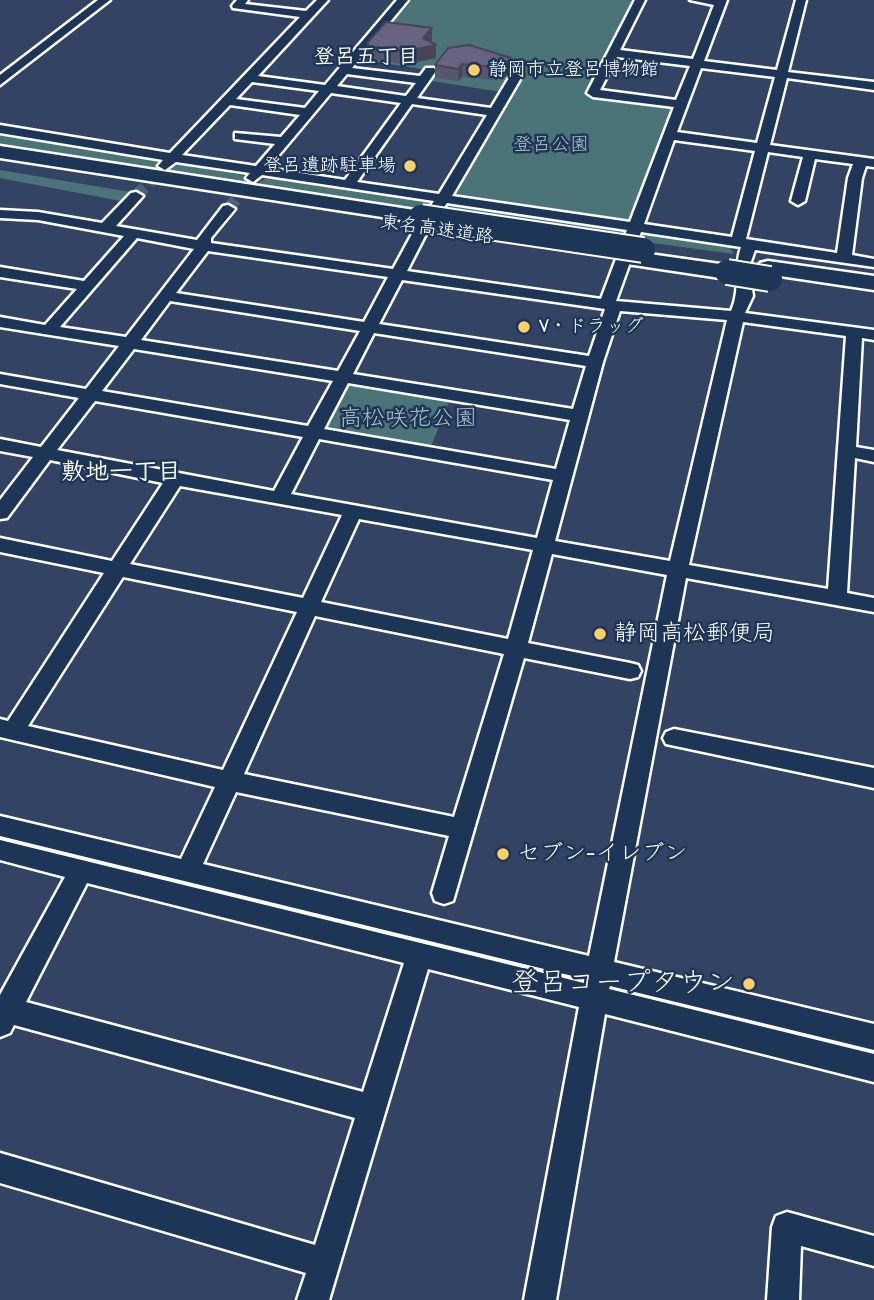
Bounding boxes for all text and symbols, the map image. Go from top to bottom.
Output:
district label: 登呂五丁目 [314,44,418,70]
place label: 静岡市立登呂博物館 [488,59,659,81]
marker: 静岡市立登呂博物館 [466,62,482,78]
park label: 登呂公園 [513,134,589,156]
place label: 登呂遺跡駐車場 [263,155,396,177]
marker: 登呂遺跡駐車場 [402,158,418,174]
street label: 東名高速道路 [379,211,495,249]
place label: V・ドラッグ [538,316,644,338]
marker: V・ドラッグ [516,319,532,335]
park label: 高松咲花公園 [339,405,477,433]
district label: 敷地一丁目 [61,459,181,487]
place label: 静岡高松郵便局 [614,620,775,648]
marker: 静岡高松郵便局 [592,626,608,642]
place label: セブン-イレブン [517,840,687,868]
marker: セブン-イレブン [495,846,511,862]
place label: 登呂コープタウン [511,967,735,1001]
marker: 登呂コープタウン [741,976,757,992]

